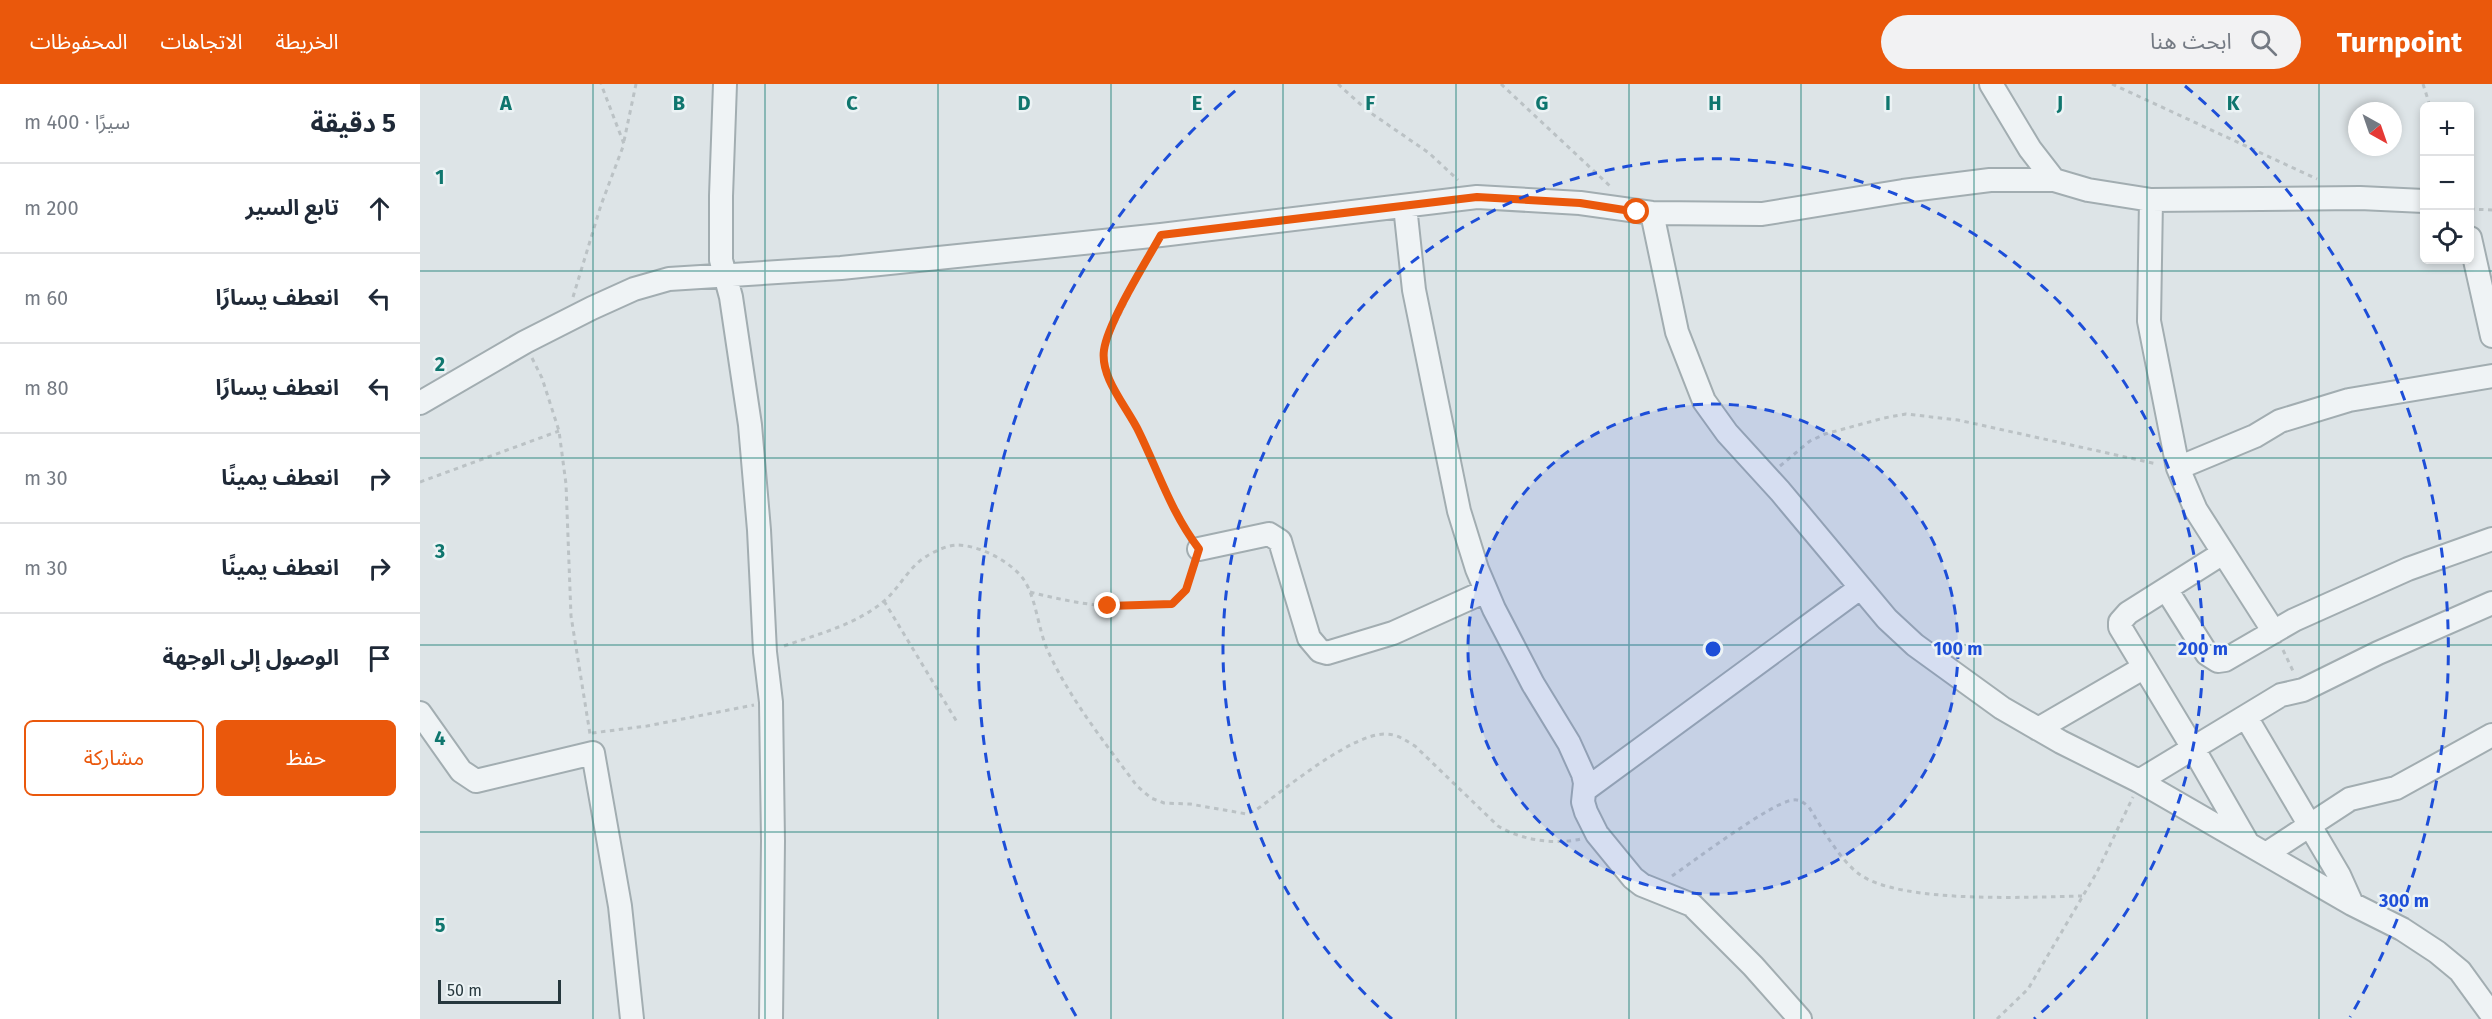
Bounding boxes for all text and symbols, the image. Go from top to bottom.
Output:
search box [1881,15,2301,69]
icon: search [2247,26,2280,59]
text: Turnpoint [2337,26,2462,59]
text: ابحث هنا [2150,28,2232,55]
text: المحفوظات [30,29,127,55]
text: الاتجاهات [160,29,242,55]
text: الخريطة [275,29,338,55]
text: A [499,91,513,115]
text: B [673,91,685,115]
text: C [846,91,858,115]
text: D [1017,91,1031,115]
text: E [1192,91,1202,115]
text: F [1365,91,1375,115]
text: G [1536,91,1548,115]
text: H [1708,91,1722,115]
text: I [1885,91,1891,115]
text: J [2056,91,2063,115]
text: K [2227,91,2240,115]
north arrow [2348,102,2402,156]
map controls [2420,102,2474,264]
button: + [2420,102,2474,156]
text: 5 دقيقة [310,108,396,139]
text: سيرًا · 400 m [24,110,130,134]
button: − [2420,156,2474,210]
text: 1 [435,165,445,189]
icon: ahead [363,192,396,225]
text: تابع السير [246,194,339,221]
text: 200 m [24,196,79,220]
route start [1623,198,1649,224]
button: locate [2420,210,2474,264]
icon: left [363,282,396,315]
text: انعطف يسارًا [216,284,339,311]
text: 60 m [24,286,68,310]
text: 2 [435,352,445,376]
icon: left [363,372,396,405]
text: انعطف يسارًا [216,374,339,401]
text: 80 m [24,376,69,400]
icon: right [363,462,396,495]
text: انعطف يمينًا [221,464,339,491]
text: 30 m [24,466,68,490]
text: 3 [434,539,445,563]
icon: right [363,552,396,585]
text: انعطف يمينًا [221,554,339,581]
text: 30 m [24,556,68,580]
route end [1094,592,1120,618]
text: 100 m [1934,638,1982,660]
text: 200 m [2178,638,2228,660]
centre of rings [1703,639,1723,659]
icon: arrive [363,642,396,675]
text: الوصول إلى الوجهة [162,644,339,671]
button: مشاركة [24,720,204,796]
button: حفظ [216,720,396,796]
text: 4 [434,726,446,750]
text: 300 m [2378,890,2429,912]
text: 5 [435,913,446,937]
scale bar [438,977,561,1004]
text: 50 m [447,981,482,1000]

